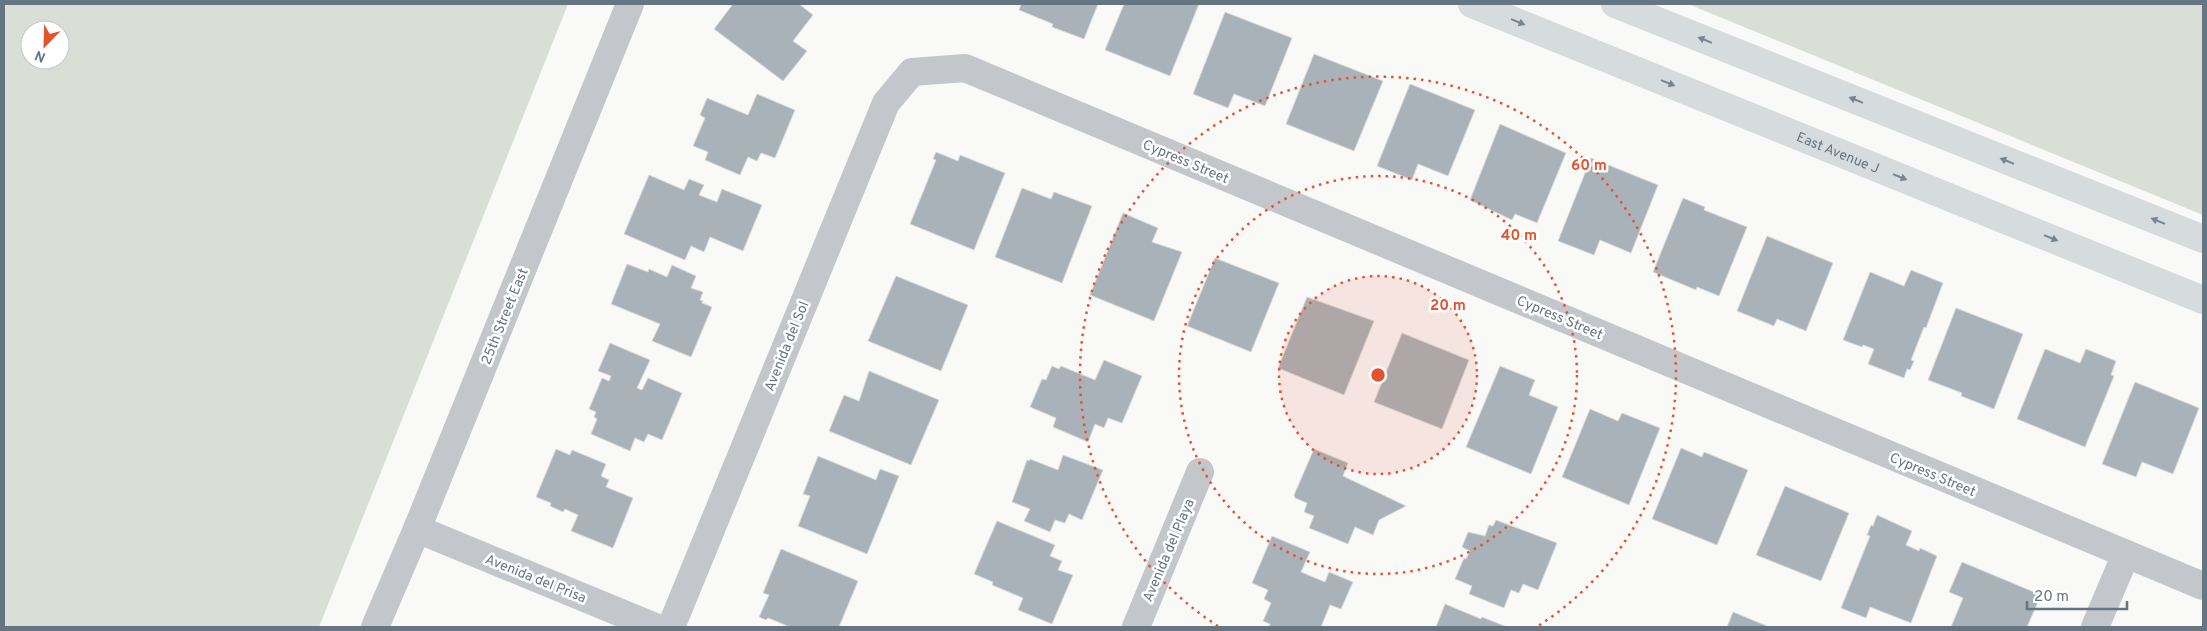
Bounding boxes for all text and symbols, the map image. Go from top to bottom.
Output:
one-way arrow [1511,18,1526,26]
north arrow [20,20,70,70]
one-way arrow [1698,36,1713,43]
text: N [33,46,48,65]
one-way arrow [1661,79,1676,87]
one-way arrow [1849,96,1863,104]
street label: East Avenue J [1794,129,1882,178]
street label: Cypress Street [1140,137,1231,188]
text: 60 m [1571,157,1607,176]
one-way arrow [1999,157,2014,165]
one-way arrow [1893,173,1908,181]
one-way arrow [2150,217,2165,225]
text: 40 m [1501,227,1537,246]
one-way arrow [2043,235,2058,242]
street label: 25th Street East [478,266,533,367]
street label: Cypress Street [1514,293,1605,344]
text: 20 m [1430,297,1466,316]
street label: Avenida del Sol [762,299,813,394]
centre of rings [1369,366,1387,384]
street label: Cypress Street [1887,450,1978,501]
street label: Avenida del Playa [1140,497,1199,605]
street label: Avenida del Prisa [482,551,588,607]
scale bar [2027,578,2127,610]
text: 20 m [2034,588,2069,607]

